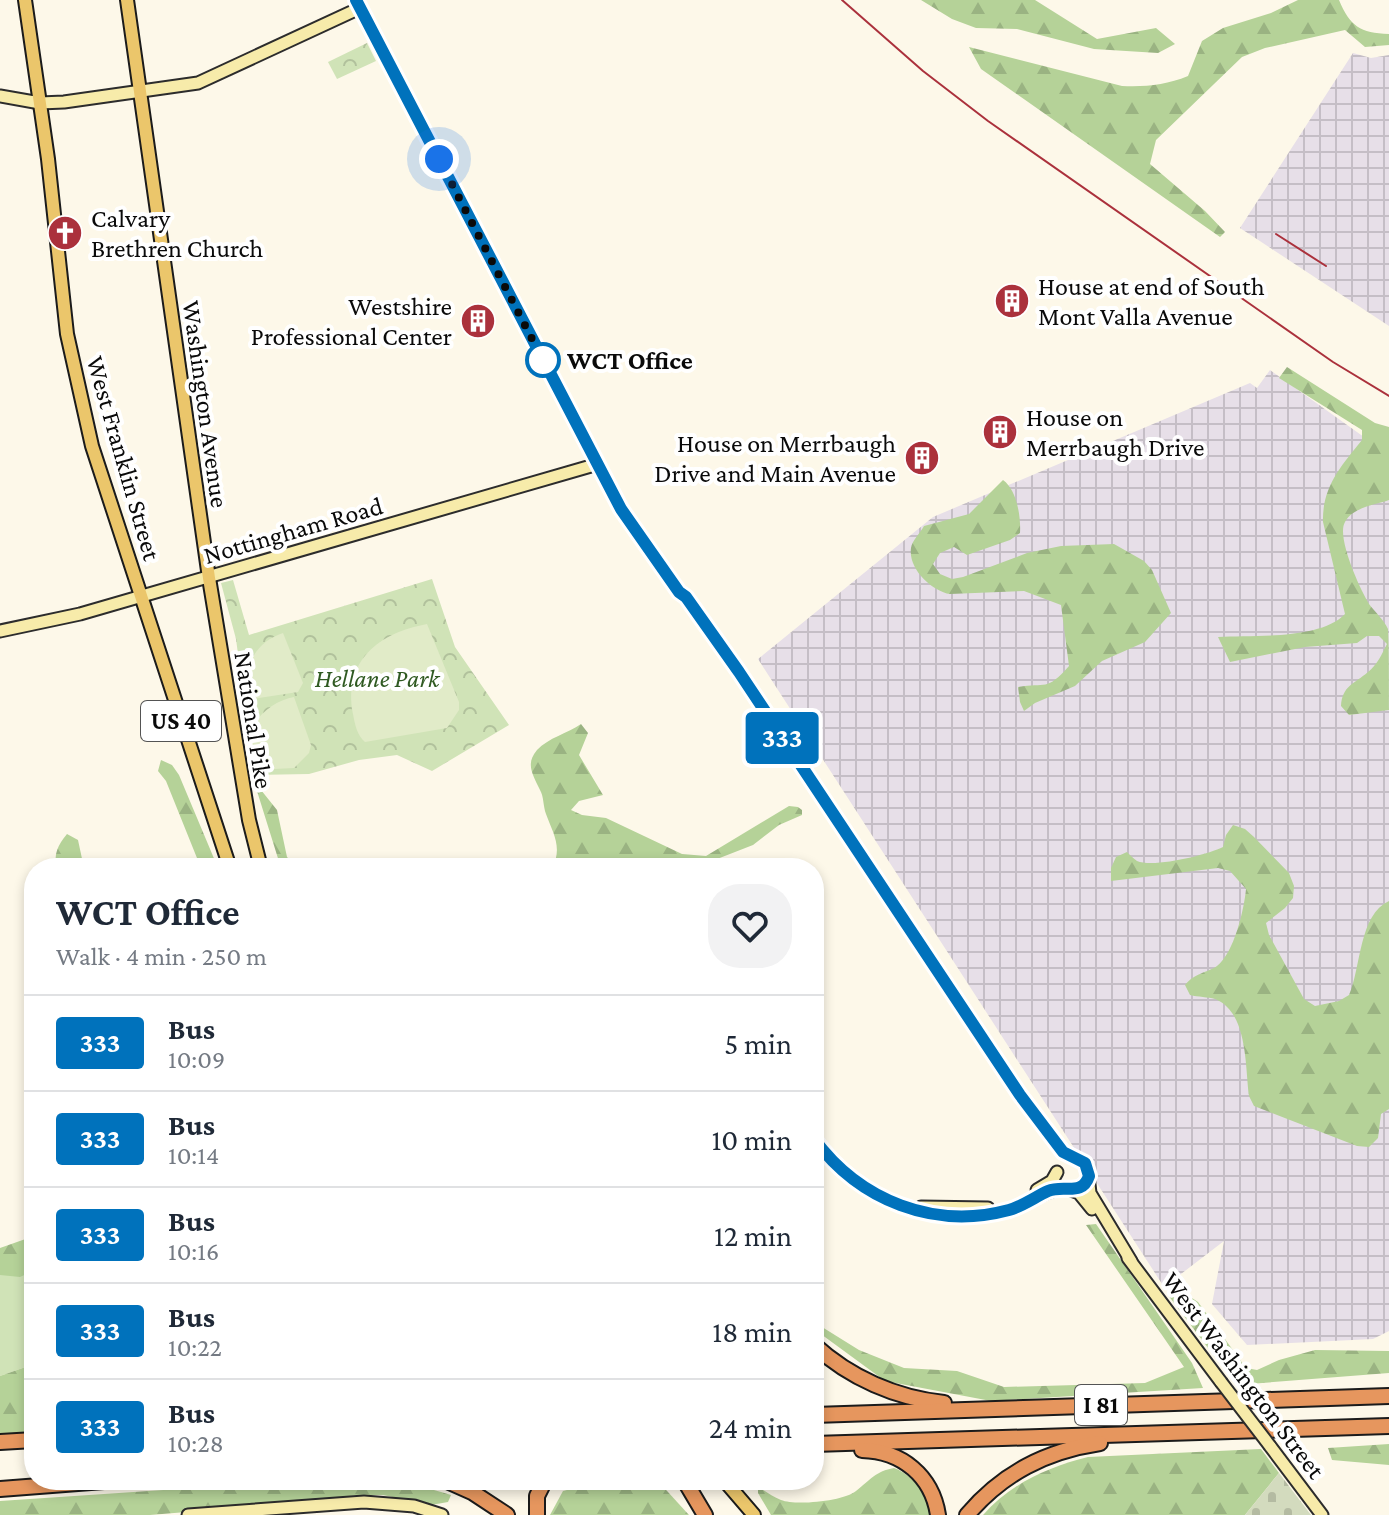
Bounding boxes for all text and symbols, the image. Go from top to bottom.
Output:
your location [419,139,459,179]
place label: Calvary Brethren Church [91,204,263,263]
church icon: Calvary Brethren Church [46,214,84,252]
place label: House at end of South Mont Valla Avenue [1038,272,1265,331]
building icon: House at end of South Mont Valla Avenue [993,282,1031,320]
place label: Westshire Professional Center [251,292,452,351]
street label: Washington Avenue [177,299,234,510]
building icon: Westshire Professional Center [459,302,497,340]
marker: WCT Office [526,343,560,377]
place label: WCT Office [566,346,693,375]
street label: West Franklin Street [80,353,167,564]
place label: House on Merrbaugh Drive [1026,403,1205,462]
building icon: House on Merrbaugh Drive [981,413,1019,451]
place label: House on Merrbaugh Drive and Main Avenue [654,429,896,488]
building icon: House on Merrbaugh Drive and Main Avenue [903,439,941,477]
street label: Nottingham Road [200,491,386,570]
street label: National Pike [228,649,279,791]
park label: Hellane Park [315,664,441,693]
road number: US 40 [141,701,221,741]
line badge: 333 [736,712,828,764]
text: 333 [762,722,802,753]
button: heart [708,884,792,968]
text: WCT Office [56,891,240,933]
text: Walk · 4 min · 250 m [56,942,267,971]
text: Bus [168,1012,215,1045]
text: 333 [80,1027,120,1058]
text: 5 min [724,1027,792,1060]
text: 10:09 [168,1045,225,1074]
text: Bus [168,1108,215,1141]
text: 333 [80,1123,120,1154]
text: 10 min [711,1123,792,1156]
text: 10:14 [168,1141,219,1170]
text: Bus [168,1204,215,1237]
text: 333 [80,1219,120,1250]
text: 12 min [714,1219,792,1252]
text: 10:16 [168,1237,219,1266]
street label: West Washington Street [1156,1266,1331,1485]
text: Bus [168,1300,215,1333]
text: 333 [80,1315,120,1346]
text: 18 min [712,1315,792,1348]
text: 10:22 [168,1333,222,1362]
road number: I 81 [1075,1385,1127,1425]
text: Bus [168,1396,215,1429]
text: 333 [80,1411,120,1442]
text: 24 min [709,1411,792,1444]
text: 10:28 [168,1429,224,1458]

